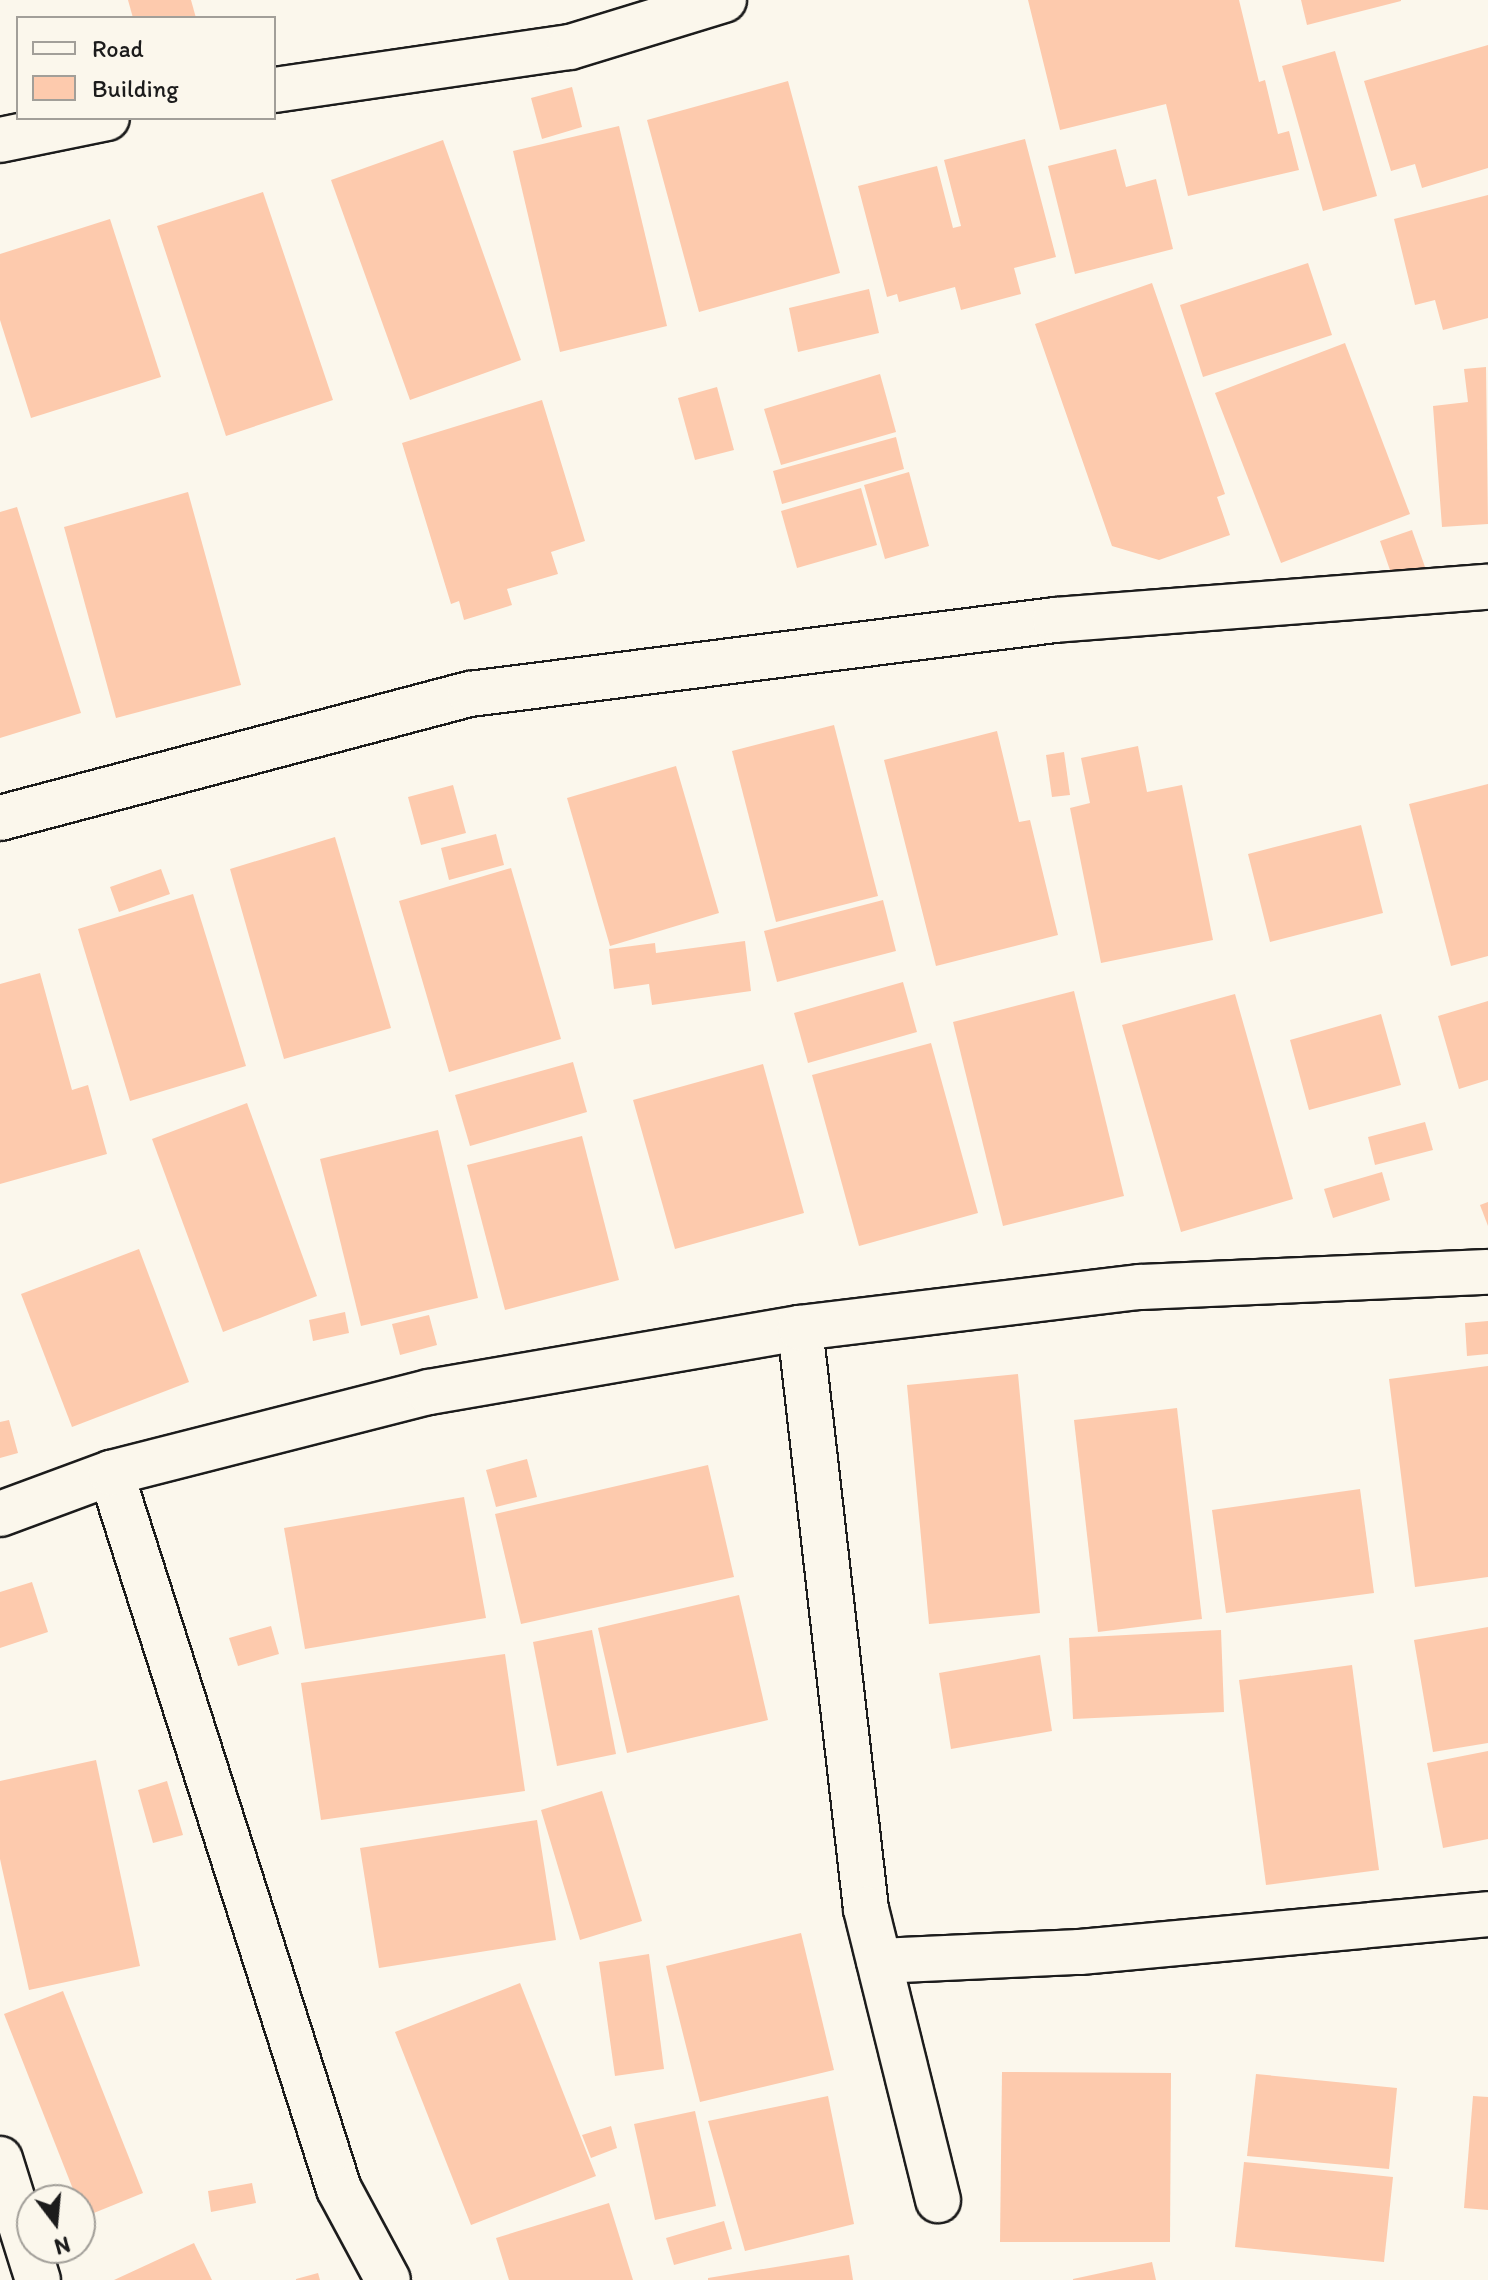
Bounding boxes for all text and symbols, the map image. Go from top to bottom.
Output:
legend [16,16,276,120]
text: Road [92,34,144,63]
text: Building [92,74,179,103]
north arrow [16,2184,96,2264]
text: N [51,2231,73,2261]

